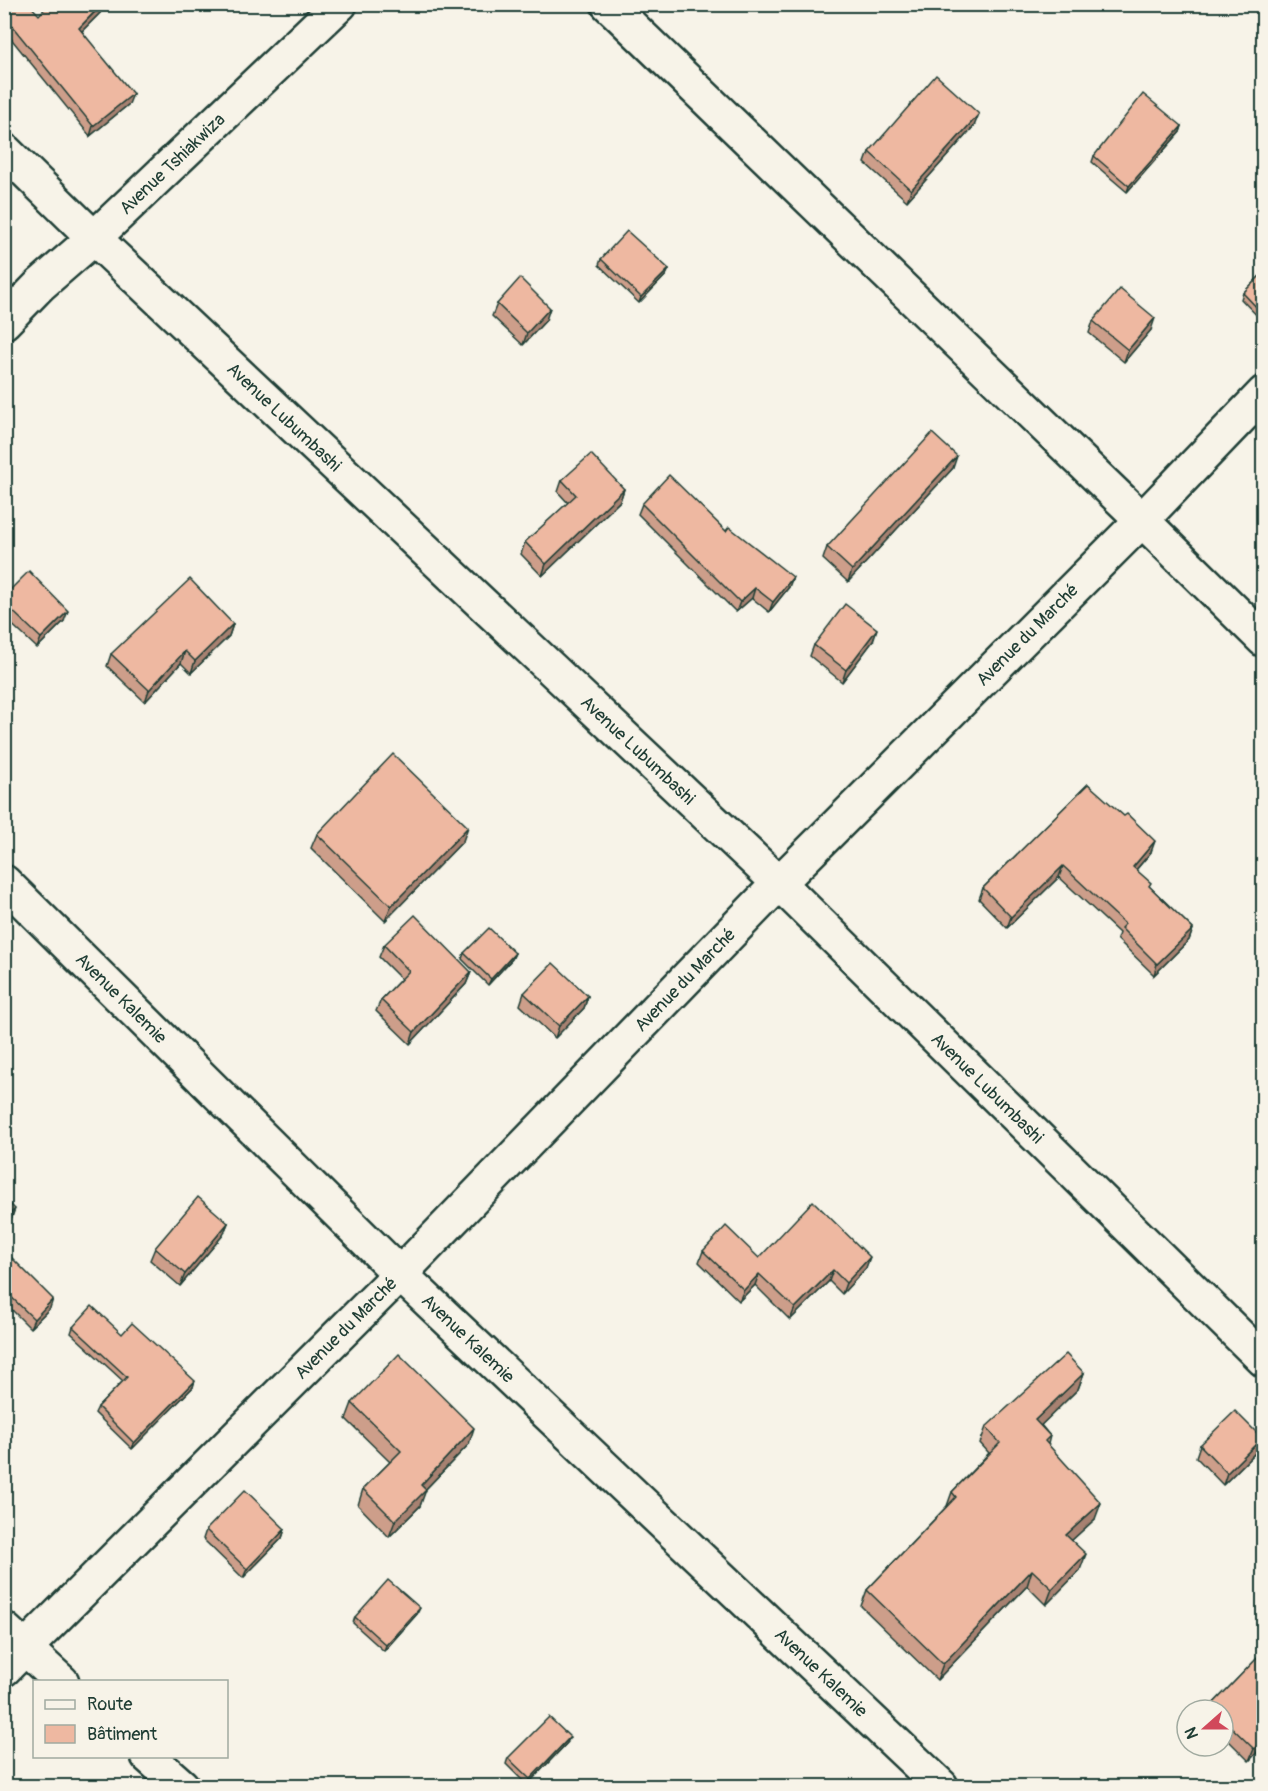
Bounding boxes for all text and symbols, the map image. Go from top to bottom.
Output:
street label: Avenue Tshiakwiza [114,108,230,219]
street label: Avenue Lubumbashi [222,358,346,476]
street label: Avenue du Marché [971,578,1084,691]
street label: Avenue Lubumbashi [576,691,700,810]
street label: Avenue du Marché [630,923,741,1037]
street label: Avenue Kalemie [71,948,172,1048]
street label: Avenue Lubumbashi [926,1028,1049,1148]
street label: Avenue du Marché [290,1272,402,1384]
street label: Avenue Kalemie [417,1289,520,1388]
street label: Avenue Kalemie [770,1623,873,1722]
legend [33,1680,228,1758]
text: Route [87,1693,132,1716]
north arrow [1175,1698,1235,1758]
text: Bâtiment [87,1723,158,1746]
text: N [1181,1724,1203,1742]

